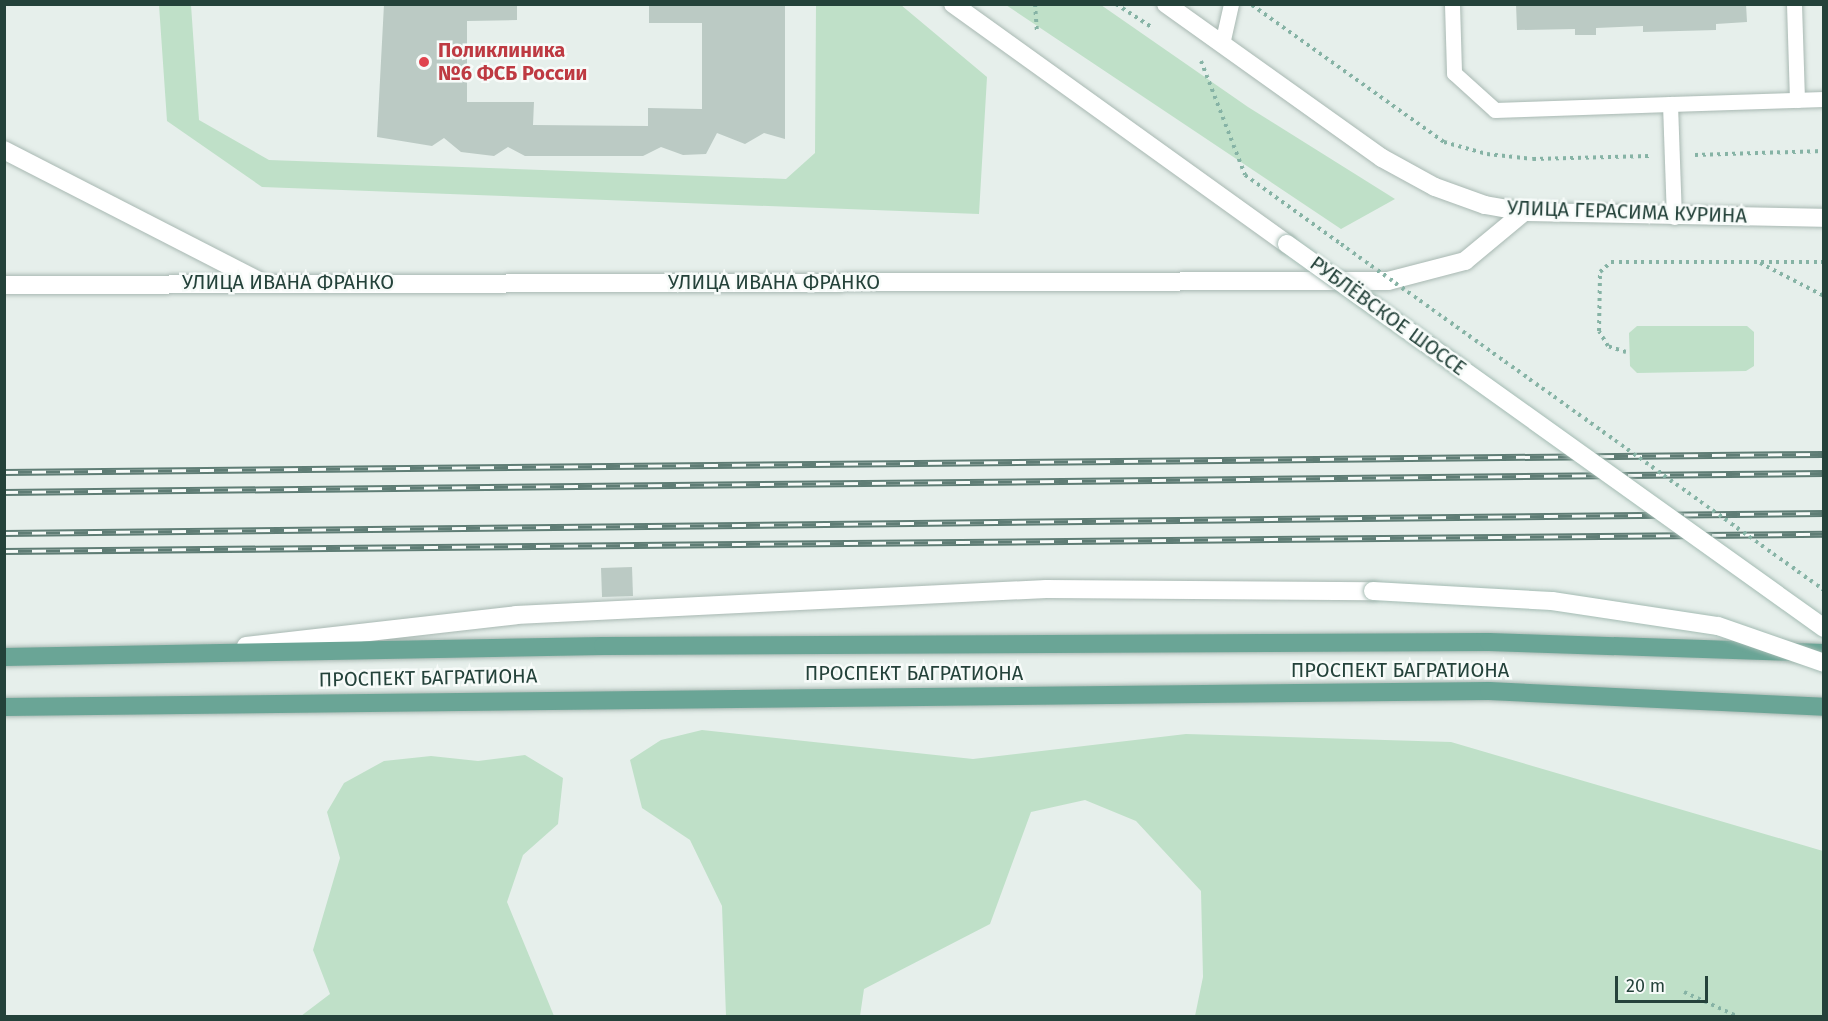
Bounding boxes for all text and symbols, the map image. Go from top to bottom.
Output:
place label: Поликлиника №6 ФСБ России [438,39,587,86]
marker: Поликлиника №6 ФСБ России [415,53,433,71]
street label: УЛИЦА ГЕРАСИМА КУРИНА [1507,196,1747,228]
street label: РУБЛЁВСКОЕ ШОССЕ [1305,251,1471,381]
street label: УЛИЦА ИВАНА ФРАНКО [182,270,394,294]
street label: УЛИЦА ИВАНА ФРАНКО [668,270,880,294]
street label: ПРОСПЕКТ БАГРАТИОНА [1291,658,1509,682]
street label: ПРОСПЕКТ БАГРАТИОНА [805,661,1023,685]
street label: ПРОСПЕКТ БАГРАТИОНА [319,664,537,692]
scale bar [1618,964,1711,1002]
text: 20 m [1626,975,1665,997]

